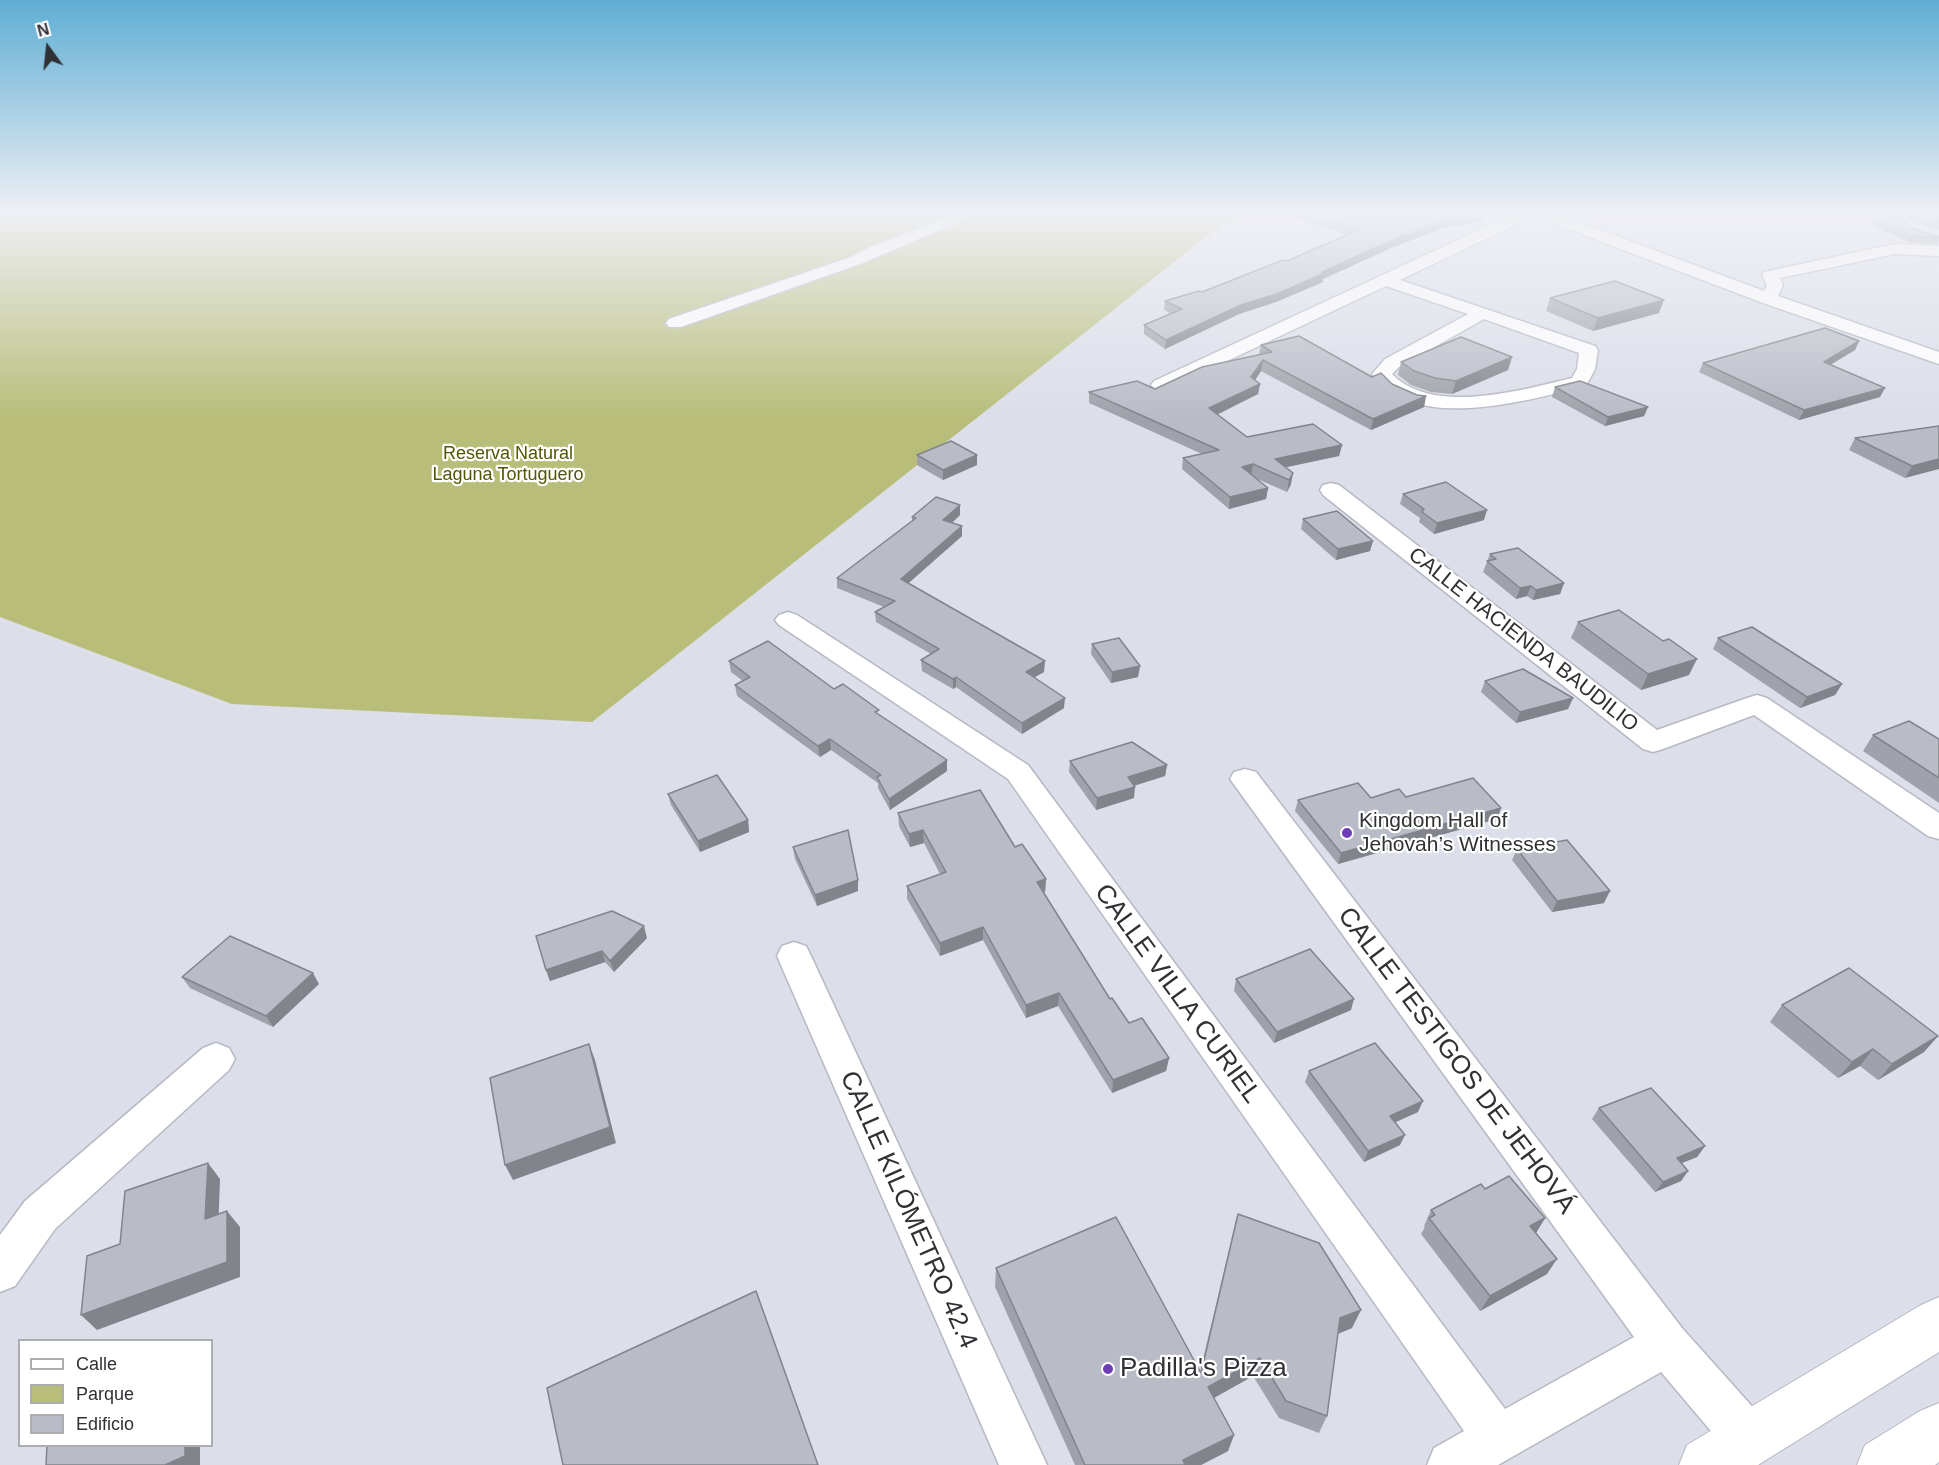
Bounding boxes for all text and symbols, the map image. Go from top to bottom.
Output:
north arrow [18,18,78,78]
text: N [35,20,51,40]
park label: Reserva Natural Laguna Tortuguero [432,443,584,486]
street label: CALLE HACIENDA BAUDILIO [1403,542,1643,738]
place label: Kingdom Hall of Jehovah’s Witnesses [1359,808,1556,858]
marker: Kingdom Hall of Jehovah’s Witnesses [1340,826,1354,840]
street label: CALLE VILLA CURIEL [1087,878,1267,1110]
street label: CALLE TESTIGOS DE JEHOVÁ [1331,902,1581,1220]
street label: CALLE KILÓMETRO 42.4 [833,1066,983,1354]
legend [18,1339,213,1447]
place label: Padilla's Pizza [1120,1353,1287,1385]
text: Calle [76,1354,117,1374]
marker: Padilla's Pizza [1101,1362,1115,1376]
text: Parque [76,1384,134,1404]
text: Edificio [76,1414,134,1434]

